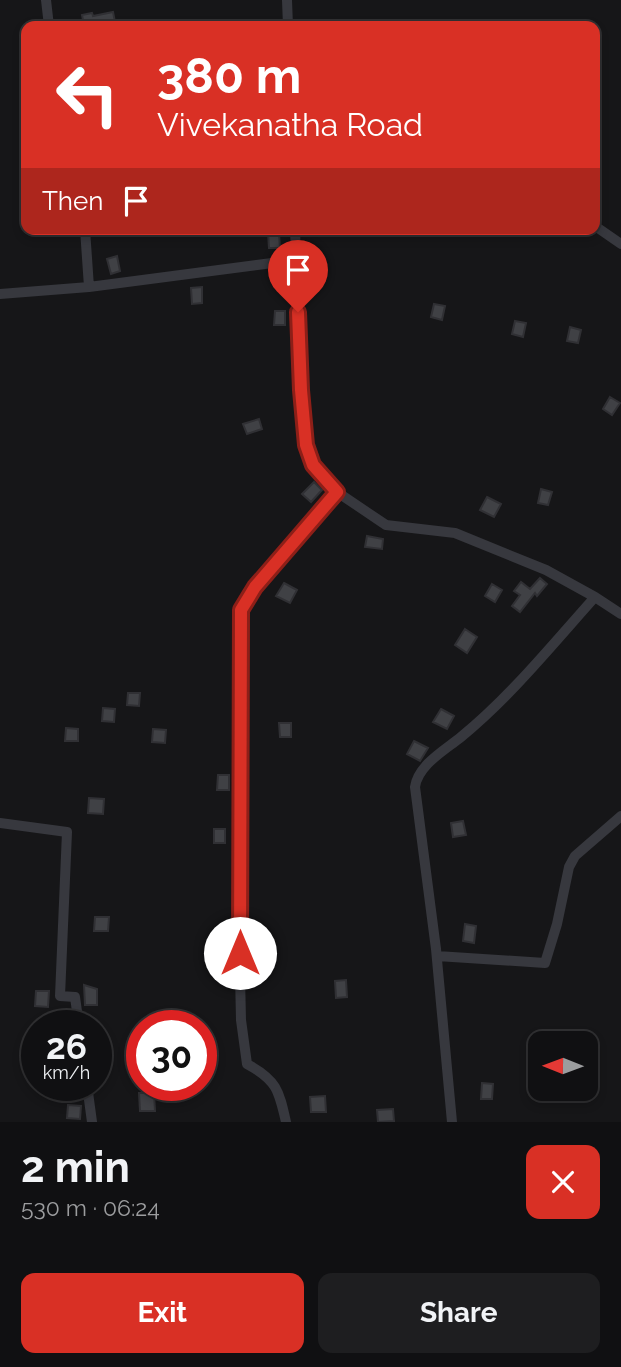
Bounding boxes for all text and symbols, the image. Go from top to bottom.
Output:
text: 380 m [157,47,301,104]
icon: left [42,49,133,140]
text: Vivekanatha Road [157,106,423,143]
icon: arrive [117,182,155,220]
text: Then [42,186,103,216]
pin [268,240,328,312]
icon: arrive [279,251,317,289]
position arrow [203,916,277,990]
speed limit sign: 30 [126,1010,217,1101]
text: 26 [46,1026,87,1067]
north arrow [528,1031,598,1101]
map controls [528,1031,598,1101]
text: km/h [43,1062,90,1083]
text: 2 min [21,1143,130,1192]
button: close [526,1145,600,1219]
text: 530 m · 06:24 [21,1194,160,1221]
button: Exit [21,1273,304,1353]
button: Share [318,1273,600,1353]

